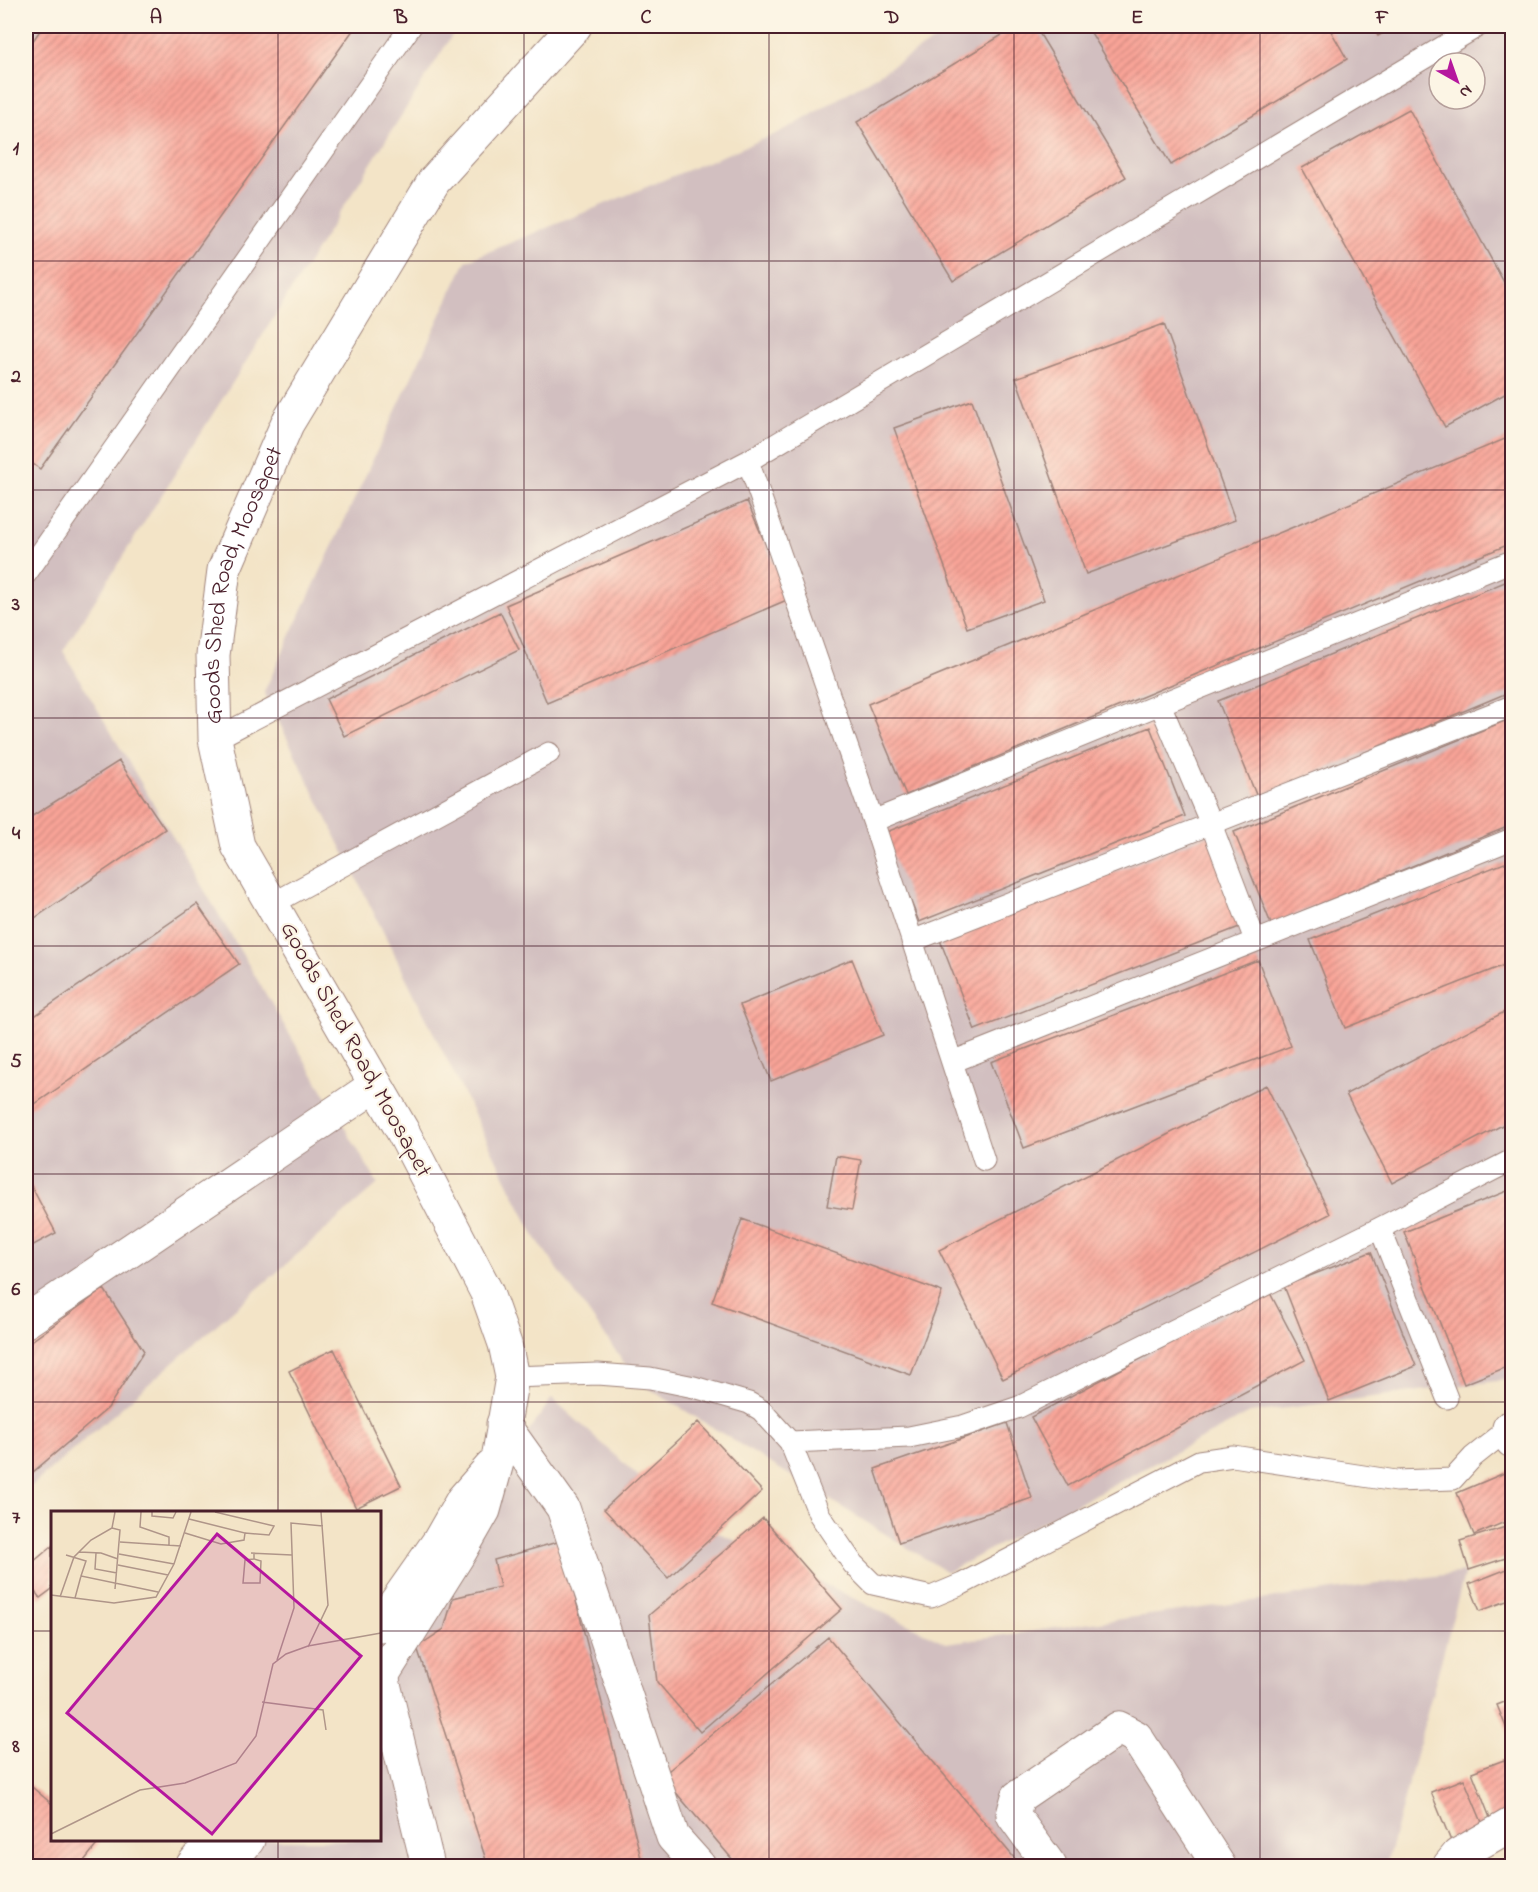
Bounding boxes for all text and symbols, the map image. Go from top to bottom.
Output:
text: A [150,4,162,33]
text: B [393,4,408,33]
text: C [641,4,652,33]
text: D [884,4,899,33]
text: E [1131,4,1143,33]
text: F [1375,4,1389,33]
north arrow [1427,51,1487,111]
text: N [1453,78,1477,104]
text: 1 [13,135,20,164]
text: 2 [10,363,21,392]
street label: Goods Shed Road, Moosapet [195,441,293,725]
text: 3 [11,591,20,620]
text: 4 [12,820,21,849]
street label: Goods Shed Road, Moosapet [270,916,440,1184]
text: 5 [10,1048,22,1077]
text: 6 [12,1276,21,1305]
text: 7 [12,1504,21,1533]
inset map [51,1511,381,1841]
text: 8 [11,1733,20,1762]

